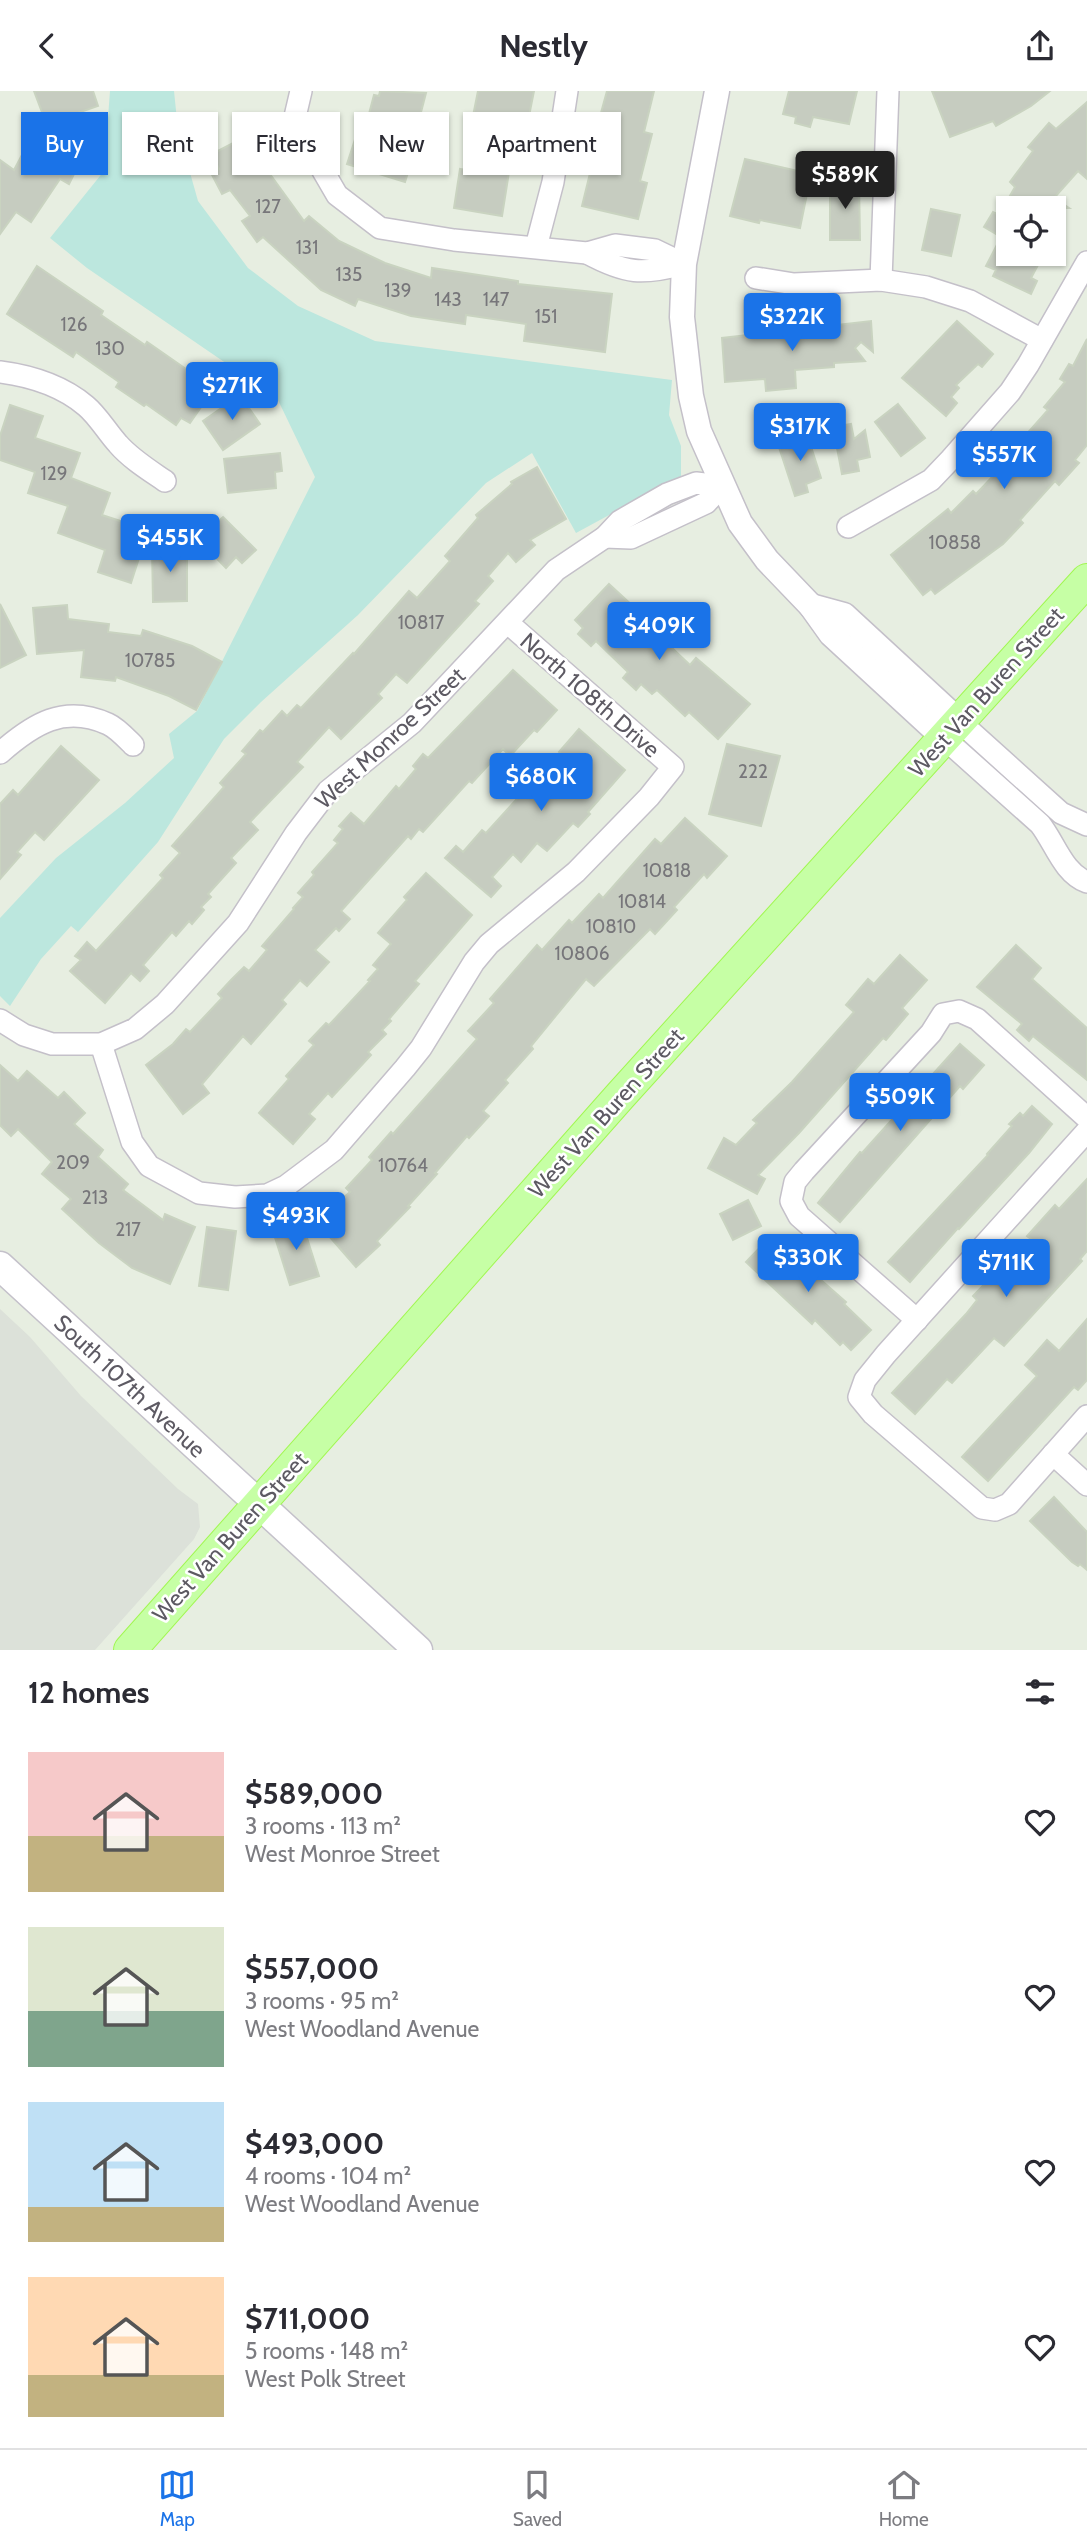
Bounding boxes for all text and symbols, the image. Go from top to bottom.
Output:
text: Nestly [499,26,588,65]
icon: back [28,27,66,65]
icon: share [1021,27,1059,65]
chip: Buy [21,112,108,175]
chip: Rent [122,112,218,175]
chip: Filters [232,112,340,175]
chip: New [354,112,449,175]
chip: Apartment [463,112,621,175]
pin: $589K [796,151,894,211]
text: $589K [812,160,878,188]
house number: 127 [255,195,281,218]
map controls [996,196,1066,266]
button: locate [996,196,1066,266]
house number: 131 [296,236,318,259]
house number: 135 [336,263,362,286]
house number: 139 [384,279,412,302]
house number: 143 [434,288,462,311]
house number: 147 [483,288,510,311]
pin: $322K [743,293,841,353]
text: $322K [760,302,824,330]
house number: 151 [535,305,557,328]
house number: 126 [61,313,87,336]
house number: 130 [95,337,125,360]
pin: $271K [183,363,281,422]
text: $271K [202,371,262,399]
pin: $317K [751,403,849,463]
text: $317K [770,412,830,440]
pin: $557K [955,431,1053,491]
text: $557K [972,440,1036,468]
house number: 129 [41,462,67,485]
pin: $455K [121,515,219,574]
text: $455K [137,523,203,551]
house number: 10858 [929,531,981,554]
street label: West Van Buren Street [902,601,1070,783]
pin: $409K [610,603,708,662]
house number: 10817 [398,611,445,634]
text: $409K [623,611,695,639]
street label: North 108th Drive [515,627,666,763]
house number: 10785 [125,649,175,672]
street label: West Monroe Street [309,661,471,815]
pin: $680K [492,753,590,813]
house number: 222 [738,760,768,783]
text: $680K [506,762,576,790]
house number: 10818 [643,859,691,882]
house number: 10814 [618,890,666,913]
house number: 10810 [586,915,636,938]
house number: 10806 [554,942,610,965]
street label: West Van Buren Street [522,1022,690,1204]
pin: $509K [851,1073,949,1133]
text: $509K [865,1082,935,1110]
house number: 209 [56,1151,90,1174]
house number: 10764 [378,1154,428,1177]
house number: 213 [82,1186,108,1209]
pin: $493K [247,1193,345,1252]
text: $493K [262,1201,330,1229]
house number: 217 [115,1218,141,1241]
pin: $330K [759,1235,857,1294]
pin: $711K [957,1239,1055,1299]
text: $330K [774,1243,842,1271]
text: $711K [978,1248,1034,1276]
street label: South 107th Avenue [49,1309,212,1463]
street label: West Van Buren Street [146,1446,314,1628]
icon: filters [1021,1673,1059,1711]
text: 12 homes [28,1674,150,1711]
text: $589,000 [245,1775,383,1812]
icon: home [84,1780,168,1864]
icon: heart [1021,1803,1059,1841]
text: 3 rooms · 113 m² [245,1812,401,1840]
text: West Monroe Street [245,1840,440,1868]
text: $557,000 [245,1950,379,1987]
icon: home [84,1955,168,2039]
icon: heart [1021,1978,1059,2016]
text: 3 rooms · 95 m² [245,1987,399,2015]
text: West Woodland Avenue [245,2015,479,2043]
text: $493,000 [245,2125,384,2162]
icon: home [84,2130,168,2214]
icon: heart [1021,2153,1059,2191]
text: 4 rooms · 104 m² [245,2162,411,2190]
text: West Woodland Avenue [245,2190,479,2218]
text: $711,000 [245,2300,370,2337]
icon: home [84,2305,168,2389]
icon: heart [1021,2328,1059,2366]
text: 5 rooms · 148 m² [245,2337,408,2365]
text: West Polk Street [245,2365,406,2393]
tab: Map [158,2466,196,2531]
tab: Saved [513,2466,562,2531]
tab: Home [879,2466,929,2531]

